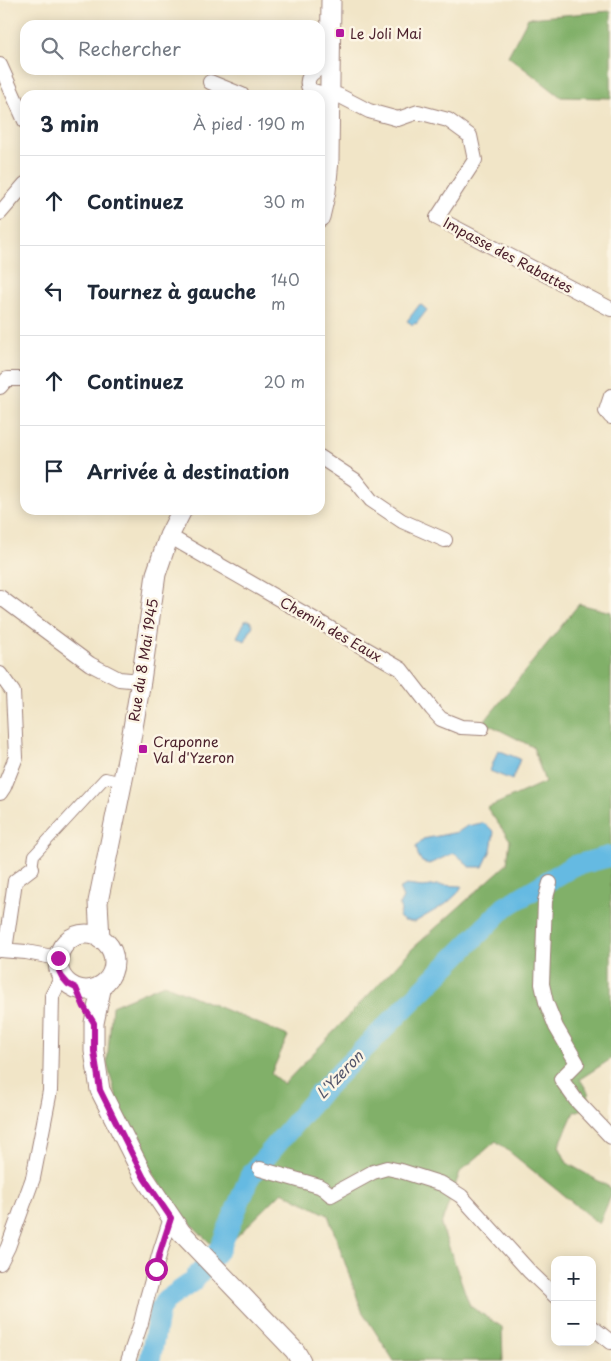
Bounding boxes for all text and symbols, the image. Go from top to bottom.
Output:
search box [20,20,325,75]
place label: Le Joli Mai [350,23,422,44]
marker: Le Joli Mai [334,27,346,39]
icon: search [38,34,66,62]
text: Rechercher [78,34,181,62]
text: 3 min [40,107,99,139]
text: À pied · 190 m [193,111,305,135]
icon: ahead [40,187,68,215]
text: Continuez [87,187,184,215]
text: 30 m [263,189,305,213]
street label: Impasse des Rabattes [440,212,576,298]
text: 140 m [271,267,300,315]
icon: left [40,277,68,305]
text: Tournez à gauche [87,277,256,305]
icon: ahead [40,367,68,395]
text: Continuez [87,367,184,395]
text: 20 m [264,369,305,393]
icon: arrive [40,457,68,485]
text: Arrivée à destination [87,457,290,485]
street label: Chemin des Eaux [276,591,386,667]
street label: Rue du 8 Mai 1945 [123,597,163,723]
place label: Craponne Val d'Yzeron [153,731,234,768]
marker: Craponne Val d'Yzeron [137,743,149,755]
route end [47,947,70,970]
water label: L'Yzeron [310,1044,369,1103]
map controls [551,1256,596,1346]
button: + [551,1256,596,1301]
route start [145,1258,168,1281]
button: − [551,1301,596,1346]

